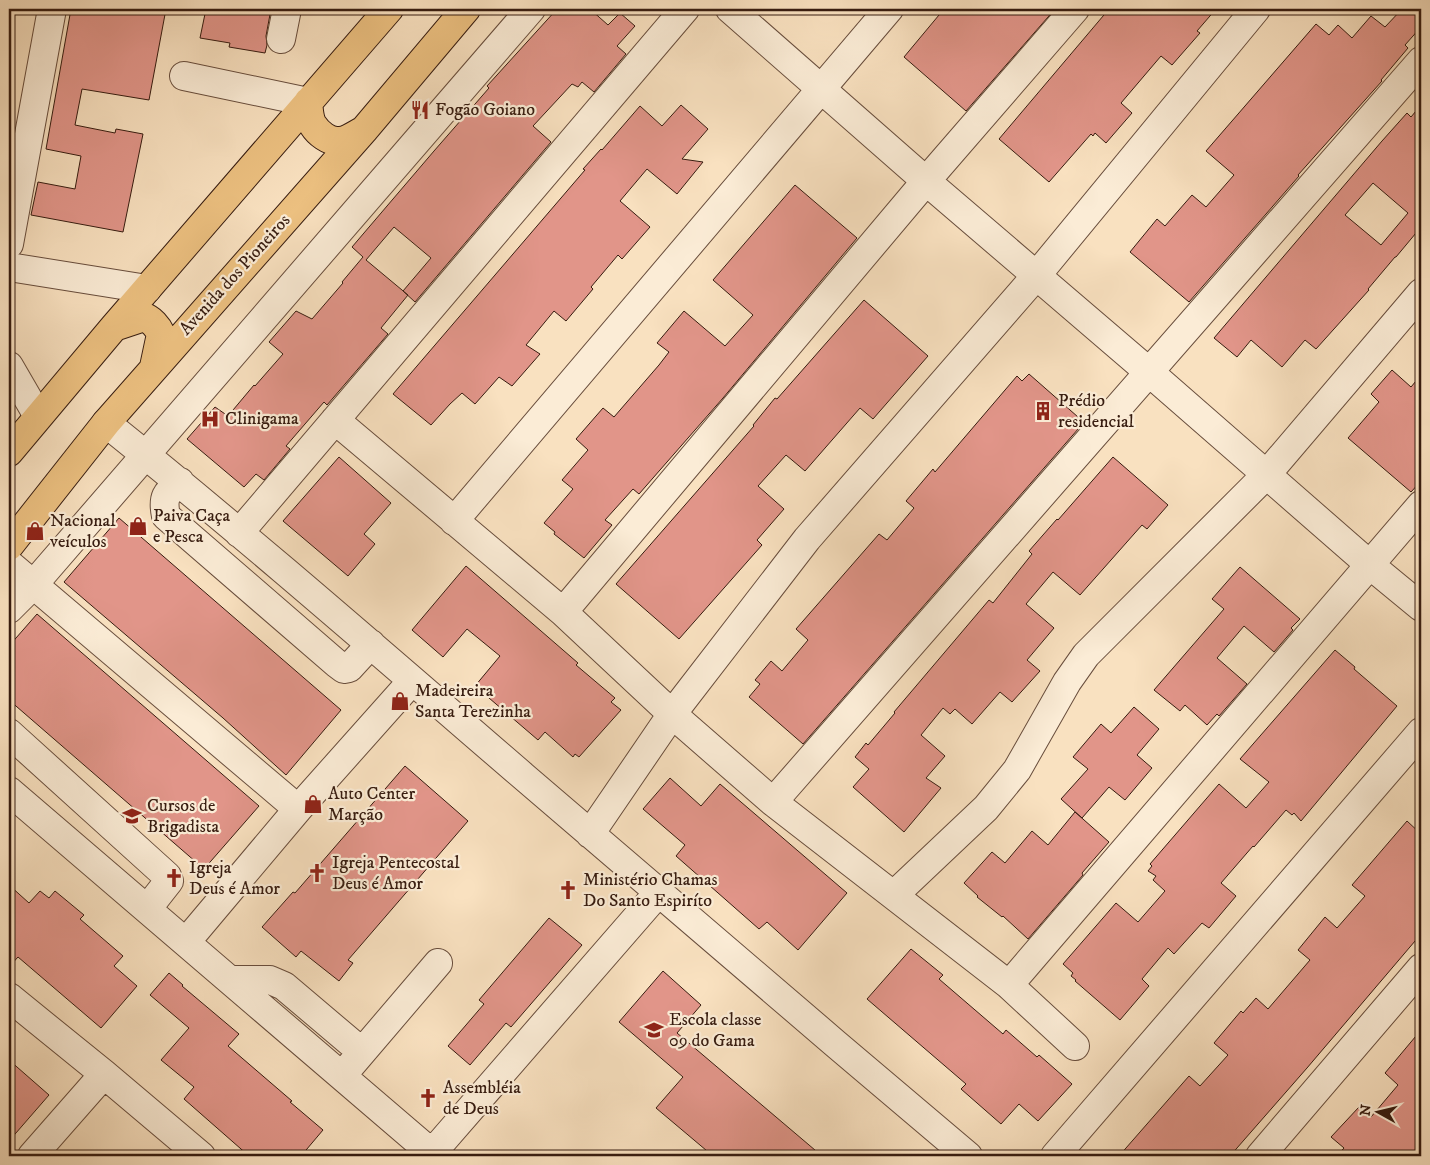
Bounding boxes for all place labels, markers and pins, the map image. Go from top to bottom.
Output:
restaurant icon: Fogão Goiano [409,99,431,121]
place label: Fogão Goiano [435,99,535,121]
place label: Prédio residencial [1058,390,1135,433]
building icon: Prédio residencial [1032,400,1054,422]
hospital icon: Clinigama [199,408,221,430]
place label: Clinigama [225,408,299,430]
place label: Paiva Caça e Pesca [153,505,231,548]
place label: Nacional veículos [49,510,116,553]
shop icon: Paiva Caça e Pesca [127,515,149,537]
shop icon: Nacional veículos [24,520,46,542]
place label: Madeireira Santa Terezinha [415,680,531,723]
shop icon: Madeireira Santa Terezinha [389,690,411,712]
place label: Auto Center Marção [328,783,415,826]
shop icon: Auto Center Marção [302,793,324,815]
place label: Cursos de Brigadista [147,795,219,838]
school or university icon: Cursos de Brigadista [121,805,143,827]
place label: Igreja Pentecostal Deus é Amor [332,852,460,895]
place label: Igreja Deus é Amor [189,857,280,900]
church icon: Igreja Pentecostal Deus é Amor [306,862,328,884]
church icon: Igreja Deus é Amor [163,867,185,889]
place label: Ministério Chamas Do Santo Espiríto [583,869,718,912]
church icon: Ministério Chamas Do Santo Espiríto [557,879,579,901]
place label: Escola classe 09 do Gama [669,1009,761,1052]
school or university icon: Escola classe 09 do Gama [643,1019,665,1041]
place label: Assembléia de Deus [443,1077,521,1120]
church icon: Assembléia de Deus [417,1087,439,1109]

